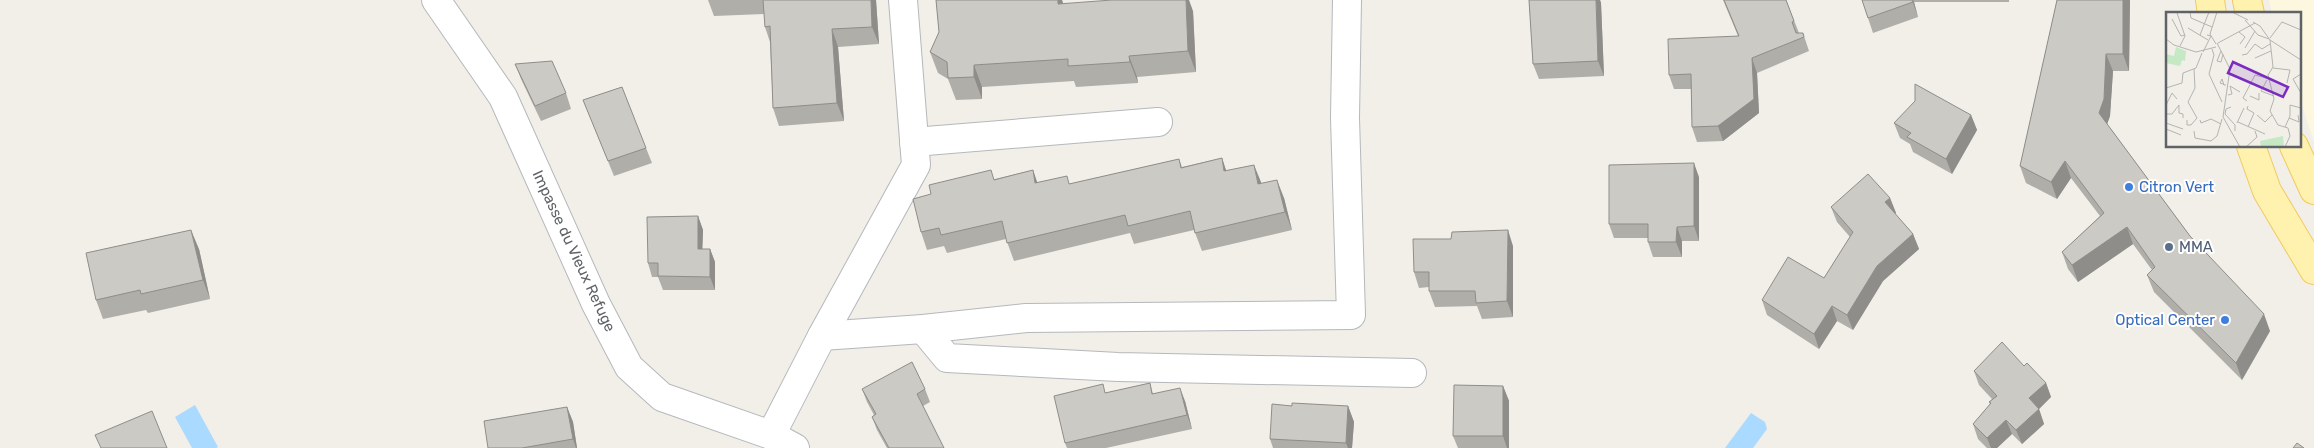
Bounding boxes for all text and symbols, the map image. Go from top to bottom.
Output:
inset map [2166,12,2302,148]
street label: Impasse du Vieux Refuge [529,167,619,335]
place label: Citron Vert [2139,178,2214,196]
marker: Citron Vert [2123,181,2135,193]
place label: MMA [2179,238,2213,256]
marker: MMA [2163,241,2175,253]
place label: Optical Center [2115,311,2215,329]
marker: Optical Center [2219,314,2231,326]

